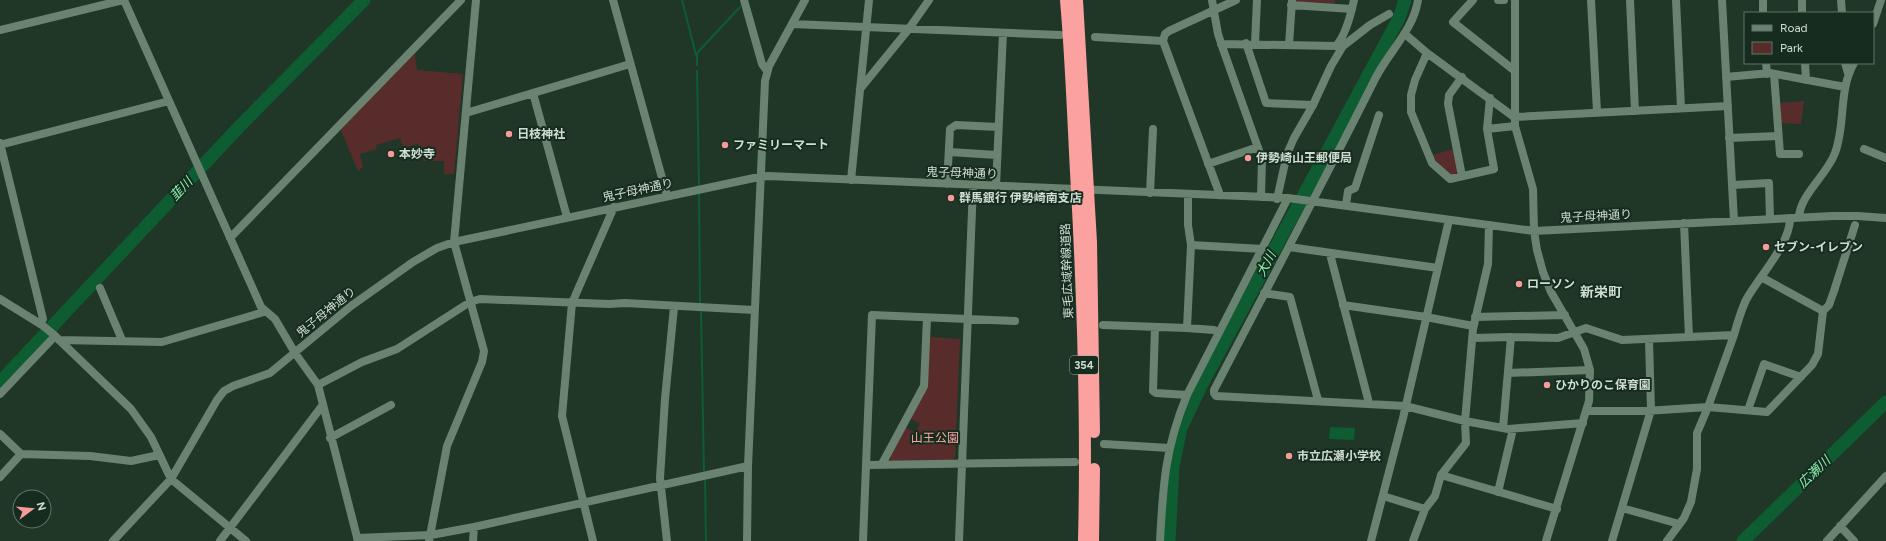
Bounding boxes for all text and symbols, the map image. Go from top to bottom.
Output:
legend [1744,12,1874,64]
text: Road [1780,21,1808,35]
text: Park [1780,41,1803,55]
place label: 日枝神社 [517,127,565,141]
marker: 日枝神社 [504,129,514,139]
place label: ファミリーマート [733,138,829,152]
marker: ファミリーマート [720,140,730,150]
place label: 本妙寺 [399,147,435,161]
marker: 本妙寺 [386,149,396,159]
place label: 伊勢崎山王郵便局 [1256,151,1352,165]
marker: 伊勢崎山王郵便局 [1243,153,1253,163]
street label: 鬼子母神通り [926,165,998,181]
water label: 韮川 [167,173,197,204]
street label: 鬼子母神通り [601,176,675,204]
place label: 群馬銀行 伊勢崎南支店 [959,191,1082,205]
marker: 群馬銀行 伊勢崎南支店 [946,193,956,203]
street label: 鬼子母神通り [1560,207,1632,225]
street label: 東毛広域幹線道路 [1058,223,1076,319]
place label: セブン-イレブン [1774,240,1863,254]
marker: セブン-イレブン [1761,242,1771,252]
water label: 大川 [1253,247,1280,279]
place label: ローソン [1527,277,1575,291]
marker: ローソン [1514,279,1524,289]
street label: 鬼子母神通り [294,284,358,340]
district label: 新栄町 [1580,284,1622,301]
road number: 354 [1070,356,1098,374]
place label: ひかりのこ保育園 [1555,378,1651,392]
marker: ひかりのこ保育園 [1542,380,1552,390]
park label: 山王公園 [911,431,959,445]
place label: 市立広瀬小学校 [1297,449,1381,463]
marker: 市立広瀬小学校 [1284,451,1294,461]
water label: 広瀬川 [1795,452,1835,491]
north arrow [12,489,52,529]
text: N [34,500,49,512]

